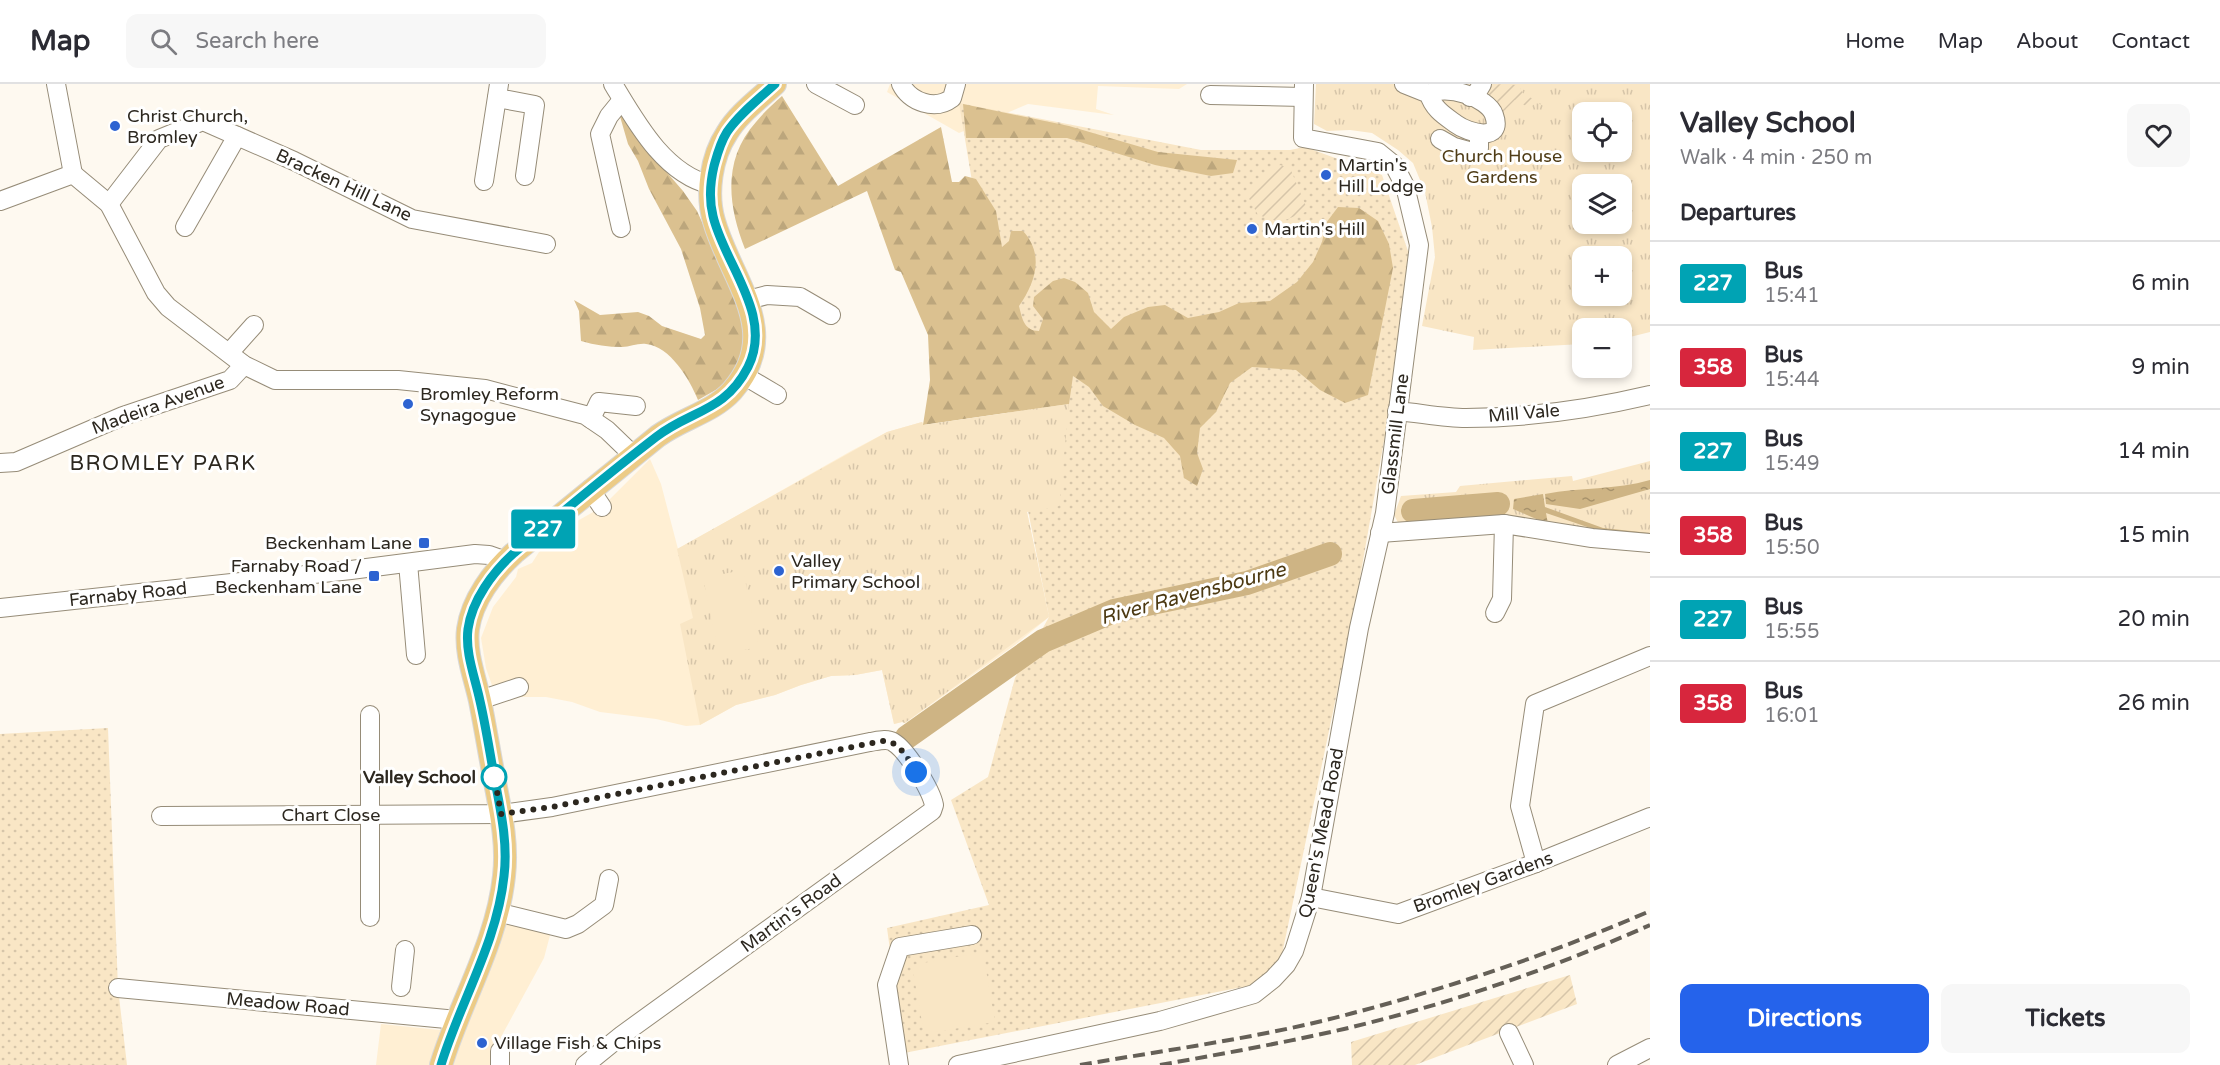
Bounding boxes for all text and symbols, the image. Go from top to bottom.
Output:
search box [126,14,546,68]
text: Map [30,24,90,58]
icon: search [147,25,180,58]
text: Search here [195,28,319,54]
text: Home [1845,29,1905,54]
text: Map [1938,29,1983,54]
text: About [2016,29,2078,54]
text: Contact [2111,29,2190,54]
map controls [1572,102,1632,378]
button: locate [1572,102,1632,162]
button: heart [2127,104,2190,167]
place label: Christ Church, Bromley [127,105,248,148]
text: Valley School [1680,106,1856,140]
marker: Christ Church, Bromley [108,119,122,133]
street label: Bracken Hill Lane [272,144,416,226]
park label: Church House Gardens [1442,145,1562,188]
text: Walk · 4 min · 250 m [1680,146,1872,170]
place label: Martin's Hill Lodge [1338,154,1424,197]
marker: Martin's Hill Lodge [1319,168,1333,182]
button: layers [1572,174,1632,234]
text: Departures [1680,200,1796,226]
place label: Martin's Hill [1264,218,1365,240]
marker: Martin's Hill [1245,222,1259,236]
button: + [1572,246,1632,306]
text: Bus [1764,258,1803,284]
text: 6 min [2131,270,2190,296]
text: 227 [1693,271,1733,296]
text: 15:41 [1764,284,1819,308]
button: − [1572,318,1632,378]
text: Bus [1764,342,1803,368]
text: 9 min [2131,354,2190,380]
text: 358 [1693,355,1733,380]
text: 15:44 [1764,368,1819,392]
street label: Madeira Avenue [89,371,227,439]
street label: Glassmill Lane [1377,372,1413,496]
place label: Bromley Reform Synagogue [420,383,559,426]
marker: Bromley Reform Synagogue [401,397,415,411]
street label: Mill Vale [1487,399,1561,427]
text: Bus [1764,426,1803,452]
text: 14 min [2118,438,2190,464]
text: 227 [1693,439,1733,464]
district label: BROMLEY PARK [69,451,257,476]
text: 15:49 [1764,452,1819,476]
line badge: 227 [508,510,578,548]
text: Bus [1764,510,1803,536]
text: 227 [523,517,563,542]
text: 15 min [2118,522,2190,548]
text: 358 [1693,523,1733,548]
place label: Beckenham Lane [265,532,412,554]
marker: Beckenham Lane [417,536,431,550]
text: 15:50 [1764,536,1819,560]
place label: Valley Primary School [791,550,920,593]
place label: Farnaby Road / Beckenham Lane [215,555,362,598]
water label: River Ravensbourne [1098,557,1290,630]
marker: Valley Primary School [772,564,786,578]
marker: Farnaby Road / Beckenham Lane [367,569,381,583]
street label: Farnaby Road [68,577,188,611]
text: Bus [1764,594,1803,620]
text: 20 min [2118,606,2190,632]
text: 227 [1693,607,1733,632]
text: 15:55 [1764,620,1819,644]
text: Bus [1764,678,1803,704]
text: 26 min [2118,690,2190,716]
text: 358 [1693,691,1733,716]
text: 16:01 [1764,704,1819,728]
street label: Queen's Mead Road [1294,746,1348,920]
your location [901,757,931,787]
marker: Valley School [481,764,507,790]
place label: Valley School [363,766,476,788]
street label: Chart Close [282,804,380,826]
street label: Bromley Gardens [1410,847,1556,917]
street label: Martin's Road [736,869,846,957]
button: Directions [1680,984,1929,1053]
button: Tickets [1941,984,2190,1053]
street label: Meadow Road [225,988,351,1020]
place label: Village Fish & Chips [494,1032,661,1054]
marker: Village Fish & Chips [475,1036,489,1050]

